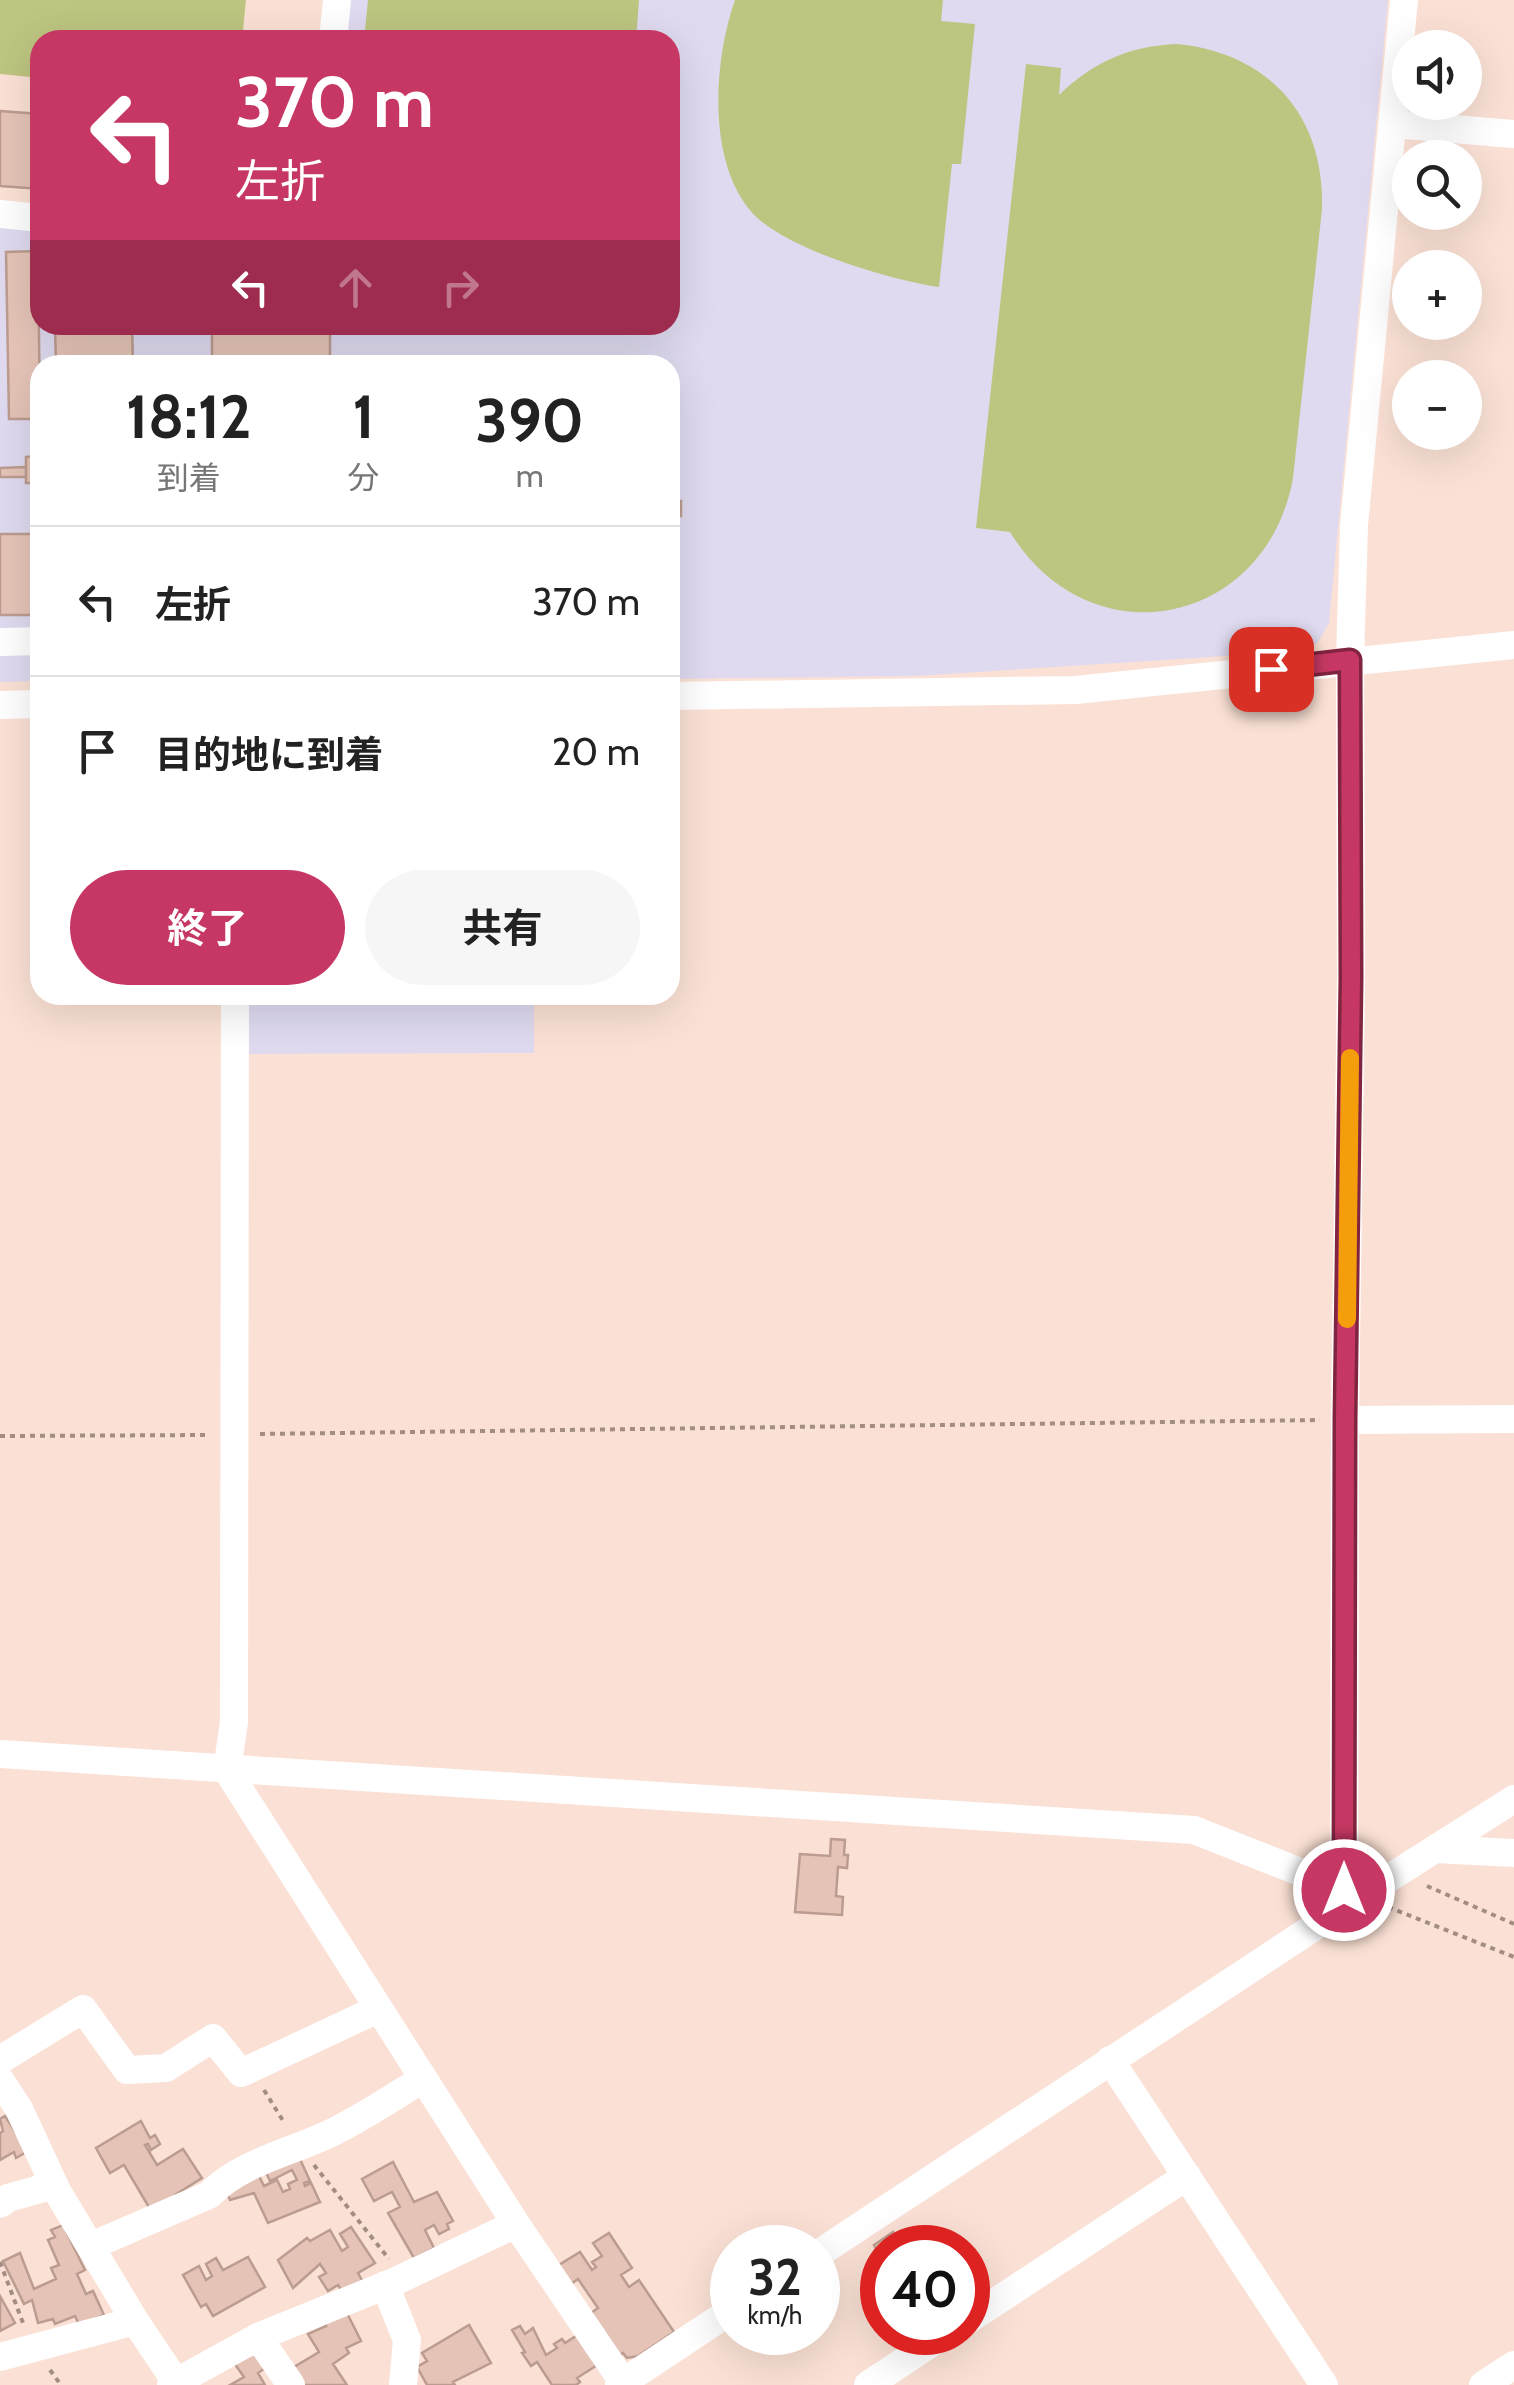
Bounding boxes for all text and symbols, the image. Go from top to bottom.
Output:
map controls [1392,30,1482,450]
button: sound [1392,30,1482,120]
text: 370 m [235,59,434,145]
icon: left [70,70,200,200]
button: search [1392,140,1482,230]
text: 左折 [235,154,325,208]
button: + [1392,250,1482,340]
icon: left [223,260,278,315]
icon: ahead [328,260,383,315]
icon: right [433,260,488,315]
button: − [1392,360,1482,450]
text: 18:12 [126,380,252,453]
text: 1 [353,380,375,453]
text: 390 [476,384,584,457]
text: m [516,456,544,495]
text: 到着 [157,458,221,497]
text: 分 [348,458,380,497]
icon: left [70,574,125,629]
text: 370 m [532,578,640,625]
text: 左折 [155,581,231,628]
pin [1229,627,1314,712]
icon: arrive [1244,642,1299,697]
icon: arrive [70,724,125,779]
text: 20 m [552,728,640,775]
text: 目的地に到着 [155,731,383,778]
button: 終了 [70,870,345,985]
button: 共有 [365,870,640,985]
position arrow [1292,1838,1396,1942]
speed limit sign: 40 [860,2225,990,2355]
text: 32 [748,2247,802,2308]
text: km/h [748,2300,802,2330]

